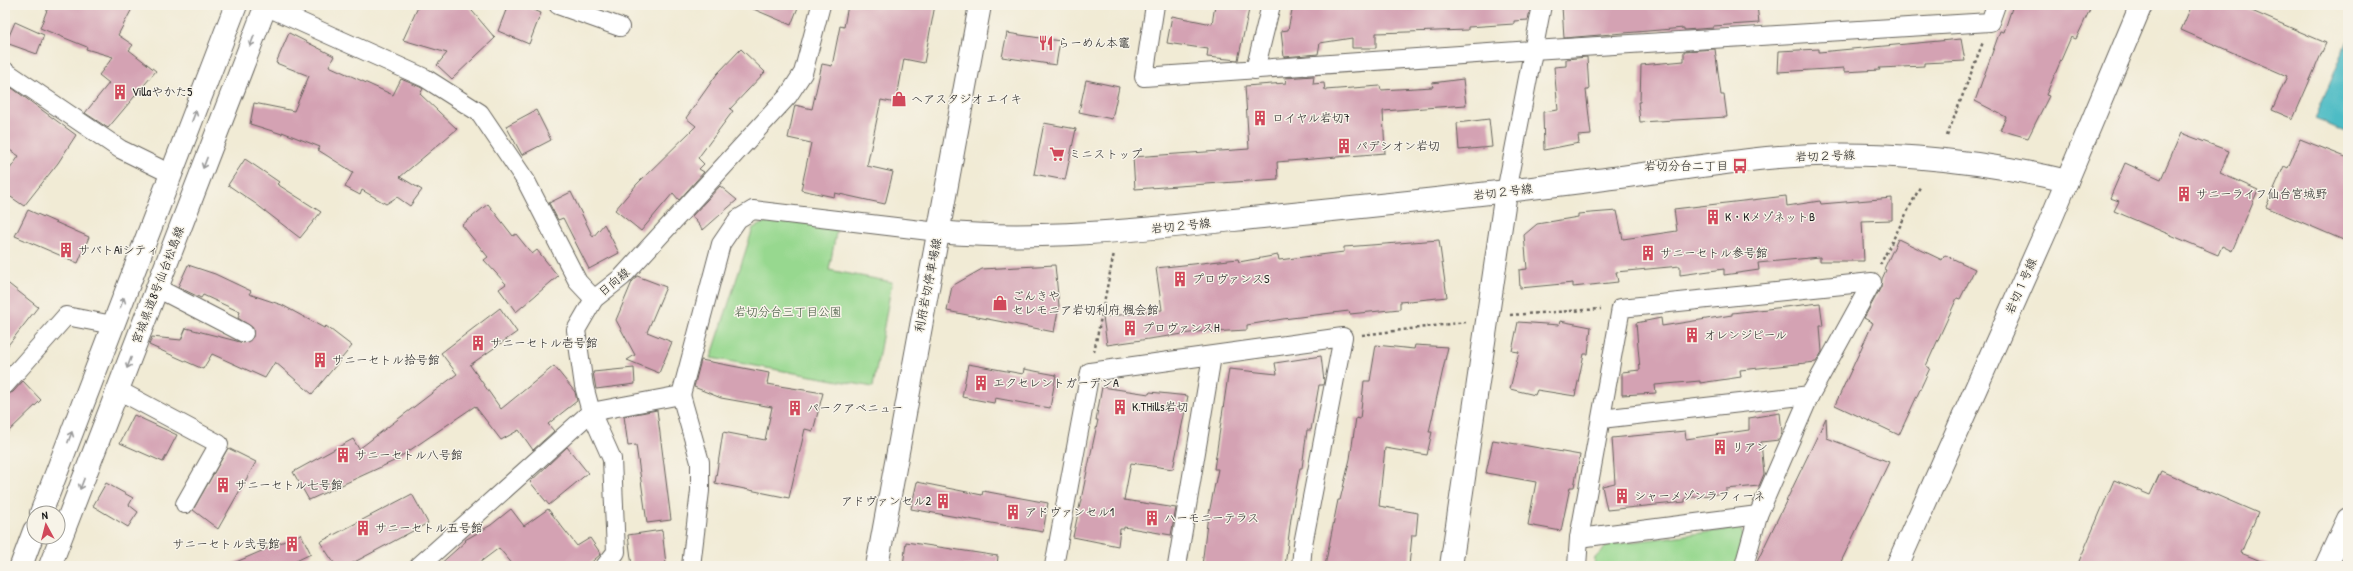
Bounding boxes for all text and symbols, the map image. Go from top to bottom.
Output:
restaurant icon: らーめん本竈 [1037,34,1055,52]
place label: らーめん本竈 [1058,34,1130,51]
one-way arrow [247,35,255,47]
building icon: Villaやかた5 [111,83,129,101]
place label: Villaやかた5 [132,83,192,100]
shop icon: ヘアスタジオ エイキ [890,90,908,108]
place label: ヘアスタジオ エイキ [911,90,1022,107]
building icon: ロイヤル岩切7 [1251,109,1269,127]
place label: ロイヤル岩切7 [1272,109,1350,126]
one-way arrow [190,111,198,123]
building icon: パデシオン岩切 [1335,137,1353,155]
place label: パデシオン岩切 [1356,137,1440,154]
supermarket icon: ミニストップ [1048,145,1066,163]
place label: ミニストップ [1069,145,1142,162]
street label: 岩切２号線 [1795,146,1855,165]
one-way arrow [201,156,209,168]
place label: 岩切分台二丁目 [1644,157,1728,174]
bus stop icon: 岩切分台二丁目 [1731,157,1749,175]
street label: 岩切２号線 [1472,179,1534,204]
building icon: サニーライフ仙台宮城野 [2175,185,2193,203]
place label: サニーライフ仙台宮城野 [2196,185,2327,202]
building icon: K・KメゾネットB [1704,208,1722,226]
place label: K・KメゾネットB [1725,208,1815,225]
street label: 岩切２号線 [1150,214,1212,237]
street label: 宮城県道8号仙台松島線 [127,223,188,346]
street label: 利府岩切停車場線 [910,236,945,334]
building icon: サバトAiシティ [57,241,75,259]
place label: サバトAiシティ [78,241,159,258]
building icon: サニーセトル参号館 [1639,244,1657,262]
place label: サニーセトル参号館 [1660,244,1768,261]
street label: 岩切１号線 [2001,255,2041,317]
street label: 日向線 [594,264,633,300]
building icon: プロヴァンスS [1171,270,1189,288]
place label: プロヴァンスS [1192,270,1270,287]
place label: ごんきや セレモニア岩切利府 楓会館 [1012,287,1159,318]
shop icon: ごんきや セレモニア岩切利府 楓会館 [991,294,1009,312]
one-way arrow [118,297,126,309]
park label: 岩切分台三丁目公園 [734,303,842,320]
building icon: プロヴァンスH [1121,319,1139,337]
place label: プロヴァンスH [1142,319,1220,336]
building icon: オレンジピール [1683,326,1701,344]
place label: オレンジピール [1704,326,1787,343]
building icon: サニーセトル壱号館 [469,334,487,352]
place label: サニーセトル壱号館 [490,334,598,351]
building icon: サニーセトル拾号館 [311,351,329,369]
place label: サニーセトル拾号館 [332,351,440,368]
one-way arrow [124,356,132,368]
building icon: エクセレントガーデンA [972,374,990,392]
place label: エクセレントガーデンA [993,374,1119,391]
building icon: K.THills岩切 [1111,398,1129,416]
place label: K.THills岩切 [1132,398,1189,415]
building icon: パークアベニュー [786,399,804,417]
place label: パークアベニュー [807,399,903,416]
one-way arrow [67,432,75,444]
building icon: リアン [1711,438,1729,456]
place label: リアン [1732,438,1768,455]
building icon: サニーセトル八号館 [334,446,352,464]
place label: サニーセトル八号館 [355,446,463,463]
building icon: サニーセトル七号館 [214,476,232,494]
place label: サニーセトル七号館 [235,476,343,493]
one-way arrow [77,477,85,489]
building icon: シャーメゾンラフィーネ [1613,487,1631,505]
place label: シャーメゾンラフィーネ [1634,487,1766,504]
place label: アドヴァンセル2 [841,492,931,509]
building icon: アドヴァンセル2 [934,492,952,510]
building icon: アドヴァンセル1 [1004,503,1022,521]
place label: アドヴァンセル1 [1025,503,1114,520]
north arrow [26,505,66,545]
text: N [41,508,49,522]
building icon: ハーモニーテラス [1143,509,1161,527]
place label: ハーモニーテラス [1164,509,1259,526]
building icon: サニーセトル五号館 [354,519,372,537]
place label: サニーセトル五号館 [375,519,483,536]
place label: サニーセトル弐号館 [172,535,280,552]
building icon: サニーセトル弐号館 [283,535,301,553]

